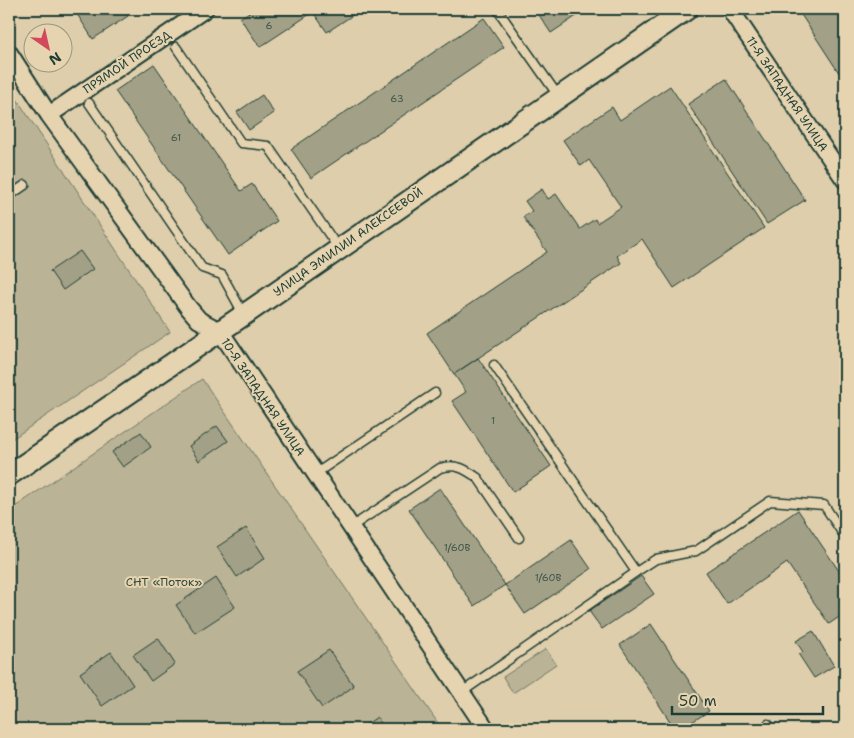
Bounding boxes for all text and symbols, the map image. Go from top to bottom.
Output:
house number: 6 [266,19,273,32]
north arrow [22,22,72,72]
street label: ПРЯМОЙ ПРОЕЗД [80,27,174,97]
street label: 11-Я ЗАПАДНАЯ УЛИЦА [742,33,832,155]
text: N [46,48,65,69]
house number: 63 [390,92,404,105]
house number: 61 [171,131,181,144]
street label: УЛИЦА ЭМИЛИИ АЛЕКСЕЕВОЙ [270,184,426,300]
street label: 10-Я ЗАПАДНАЯ УЛИЦА [217,335,309,459]
house number: 1 [491,414,495,427]
house number: 1/60В [444,541,470,554]
house number: 1/60В [535,571,561,584]
park label: СНТ «Поток» [126,574,203,590]
scale bar [672,683,823,715]
text: 50 m [679,691,717,711]

